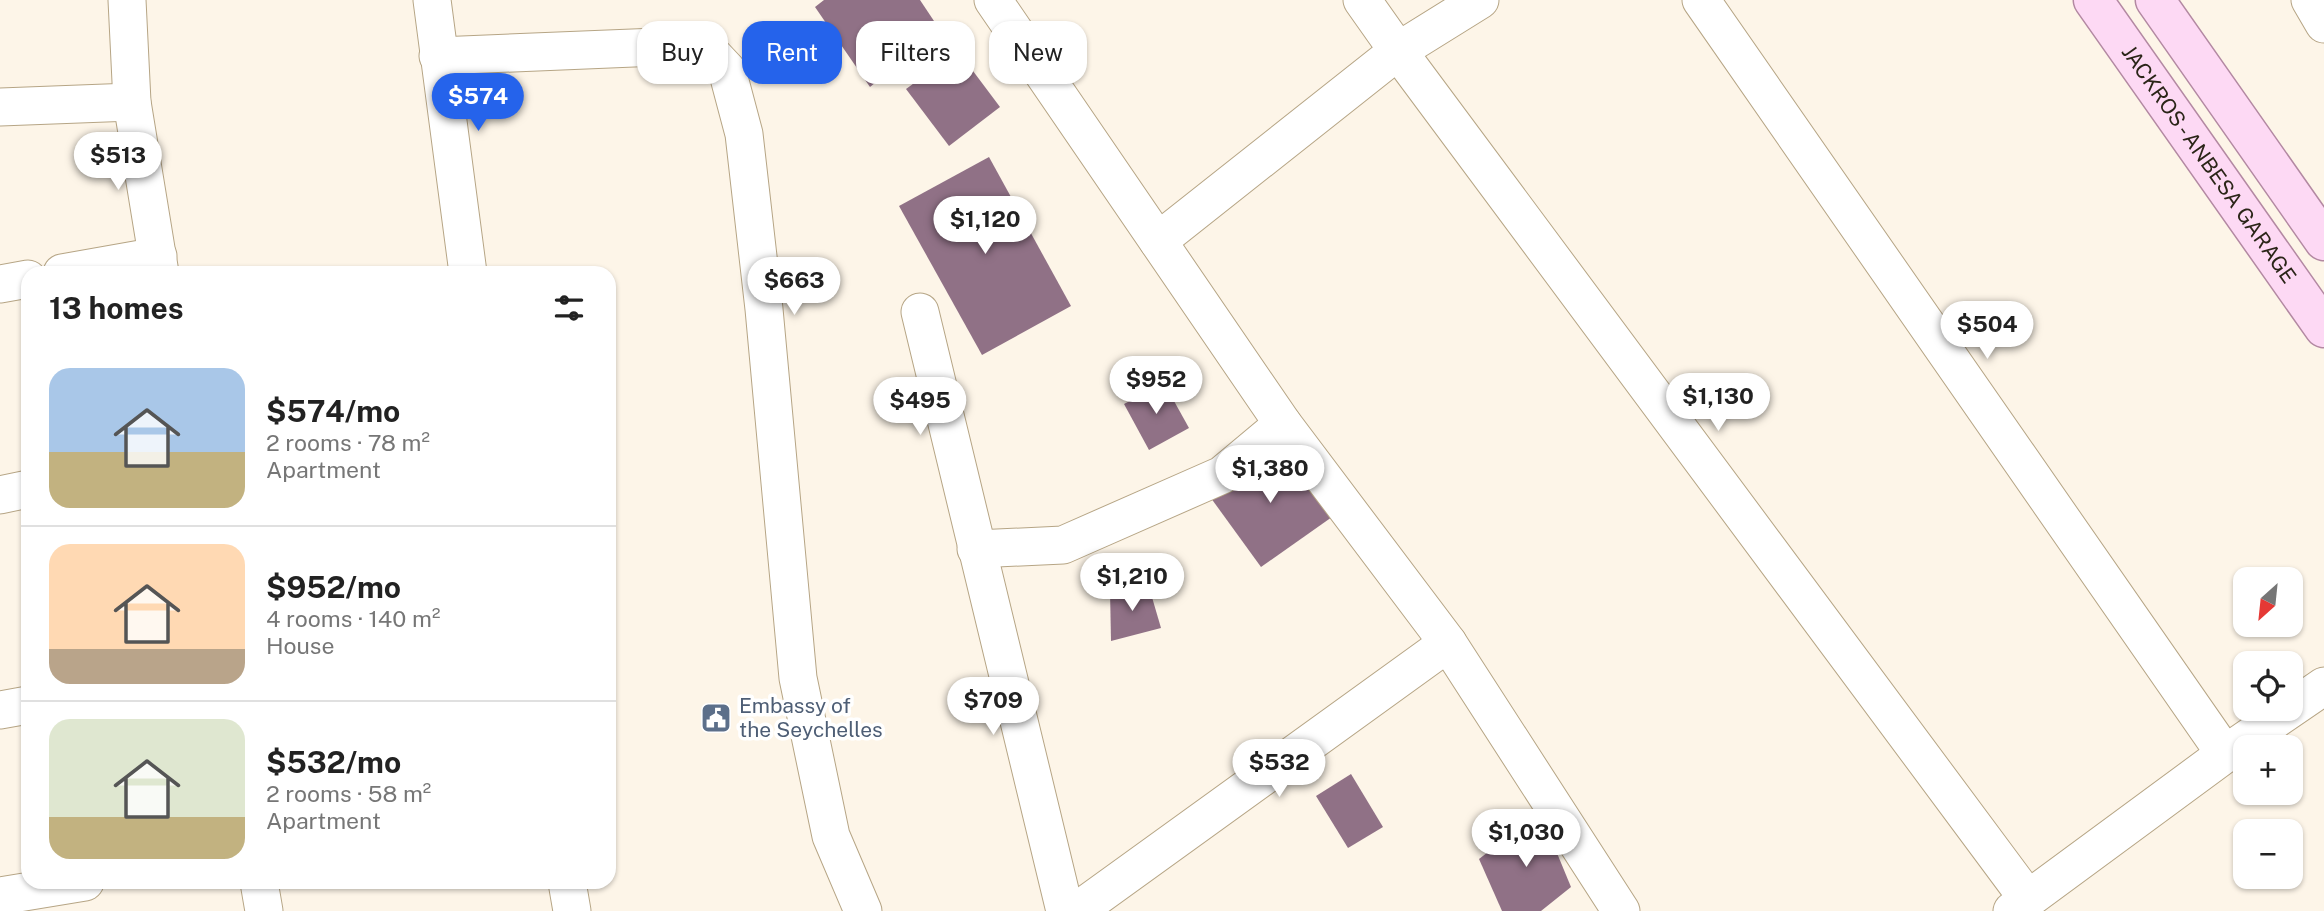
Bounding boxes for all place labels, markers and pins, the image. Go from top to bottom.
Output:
pin: $574 [437,74,519,133]
pin: $513 [77,132,159,192]
pin: $1,120 [928,196,1042,256]
pin: $663 [753,258,835,317]
pin: $504 [1946,302,2028,361]
pin: $952 [1115,356,1197,416]
pin: $1,130 [1661,374,1775,433]
pin: $495 [879,378,961,437]
pin: $1,380 [1213,446,1327,505]
pin: $1,210 [1075,554,1189,613]
pin: $709 [952,678,1034,737]
place label: Embassy of the Seychelles [739,693,883,742]
public building icon: Embassy of the Seychelles [699,701,733,735]
pin: $532 [1238,740,1320,799]
pin: $1,030 [1469,810,1583,869]

